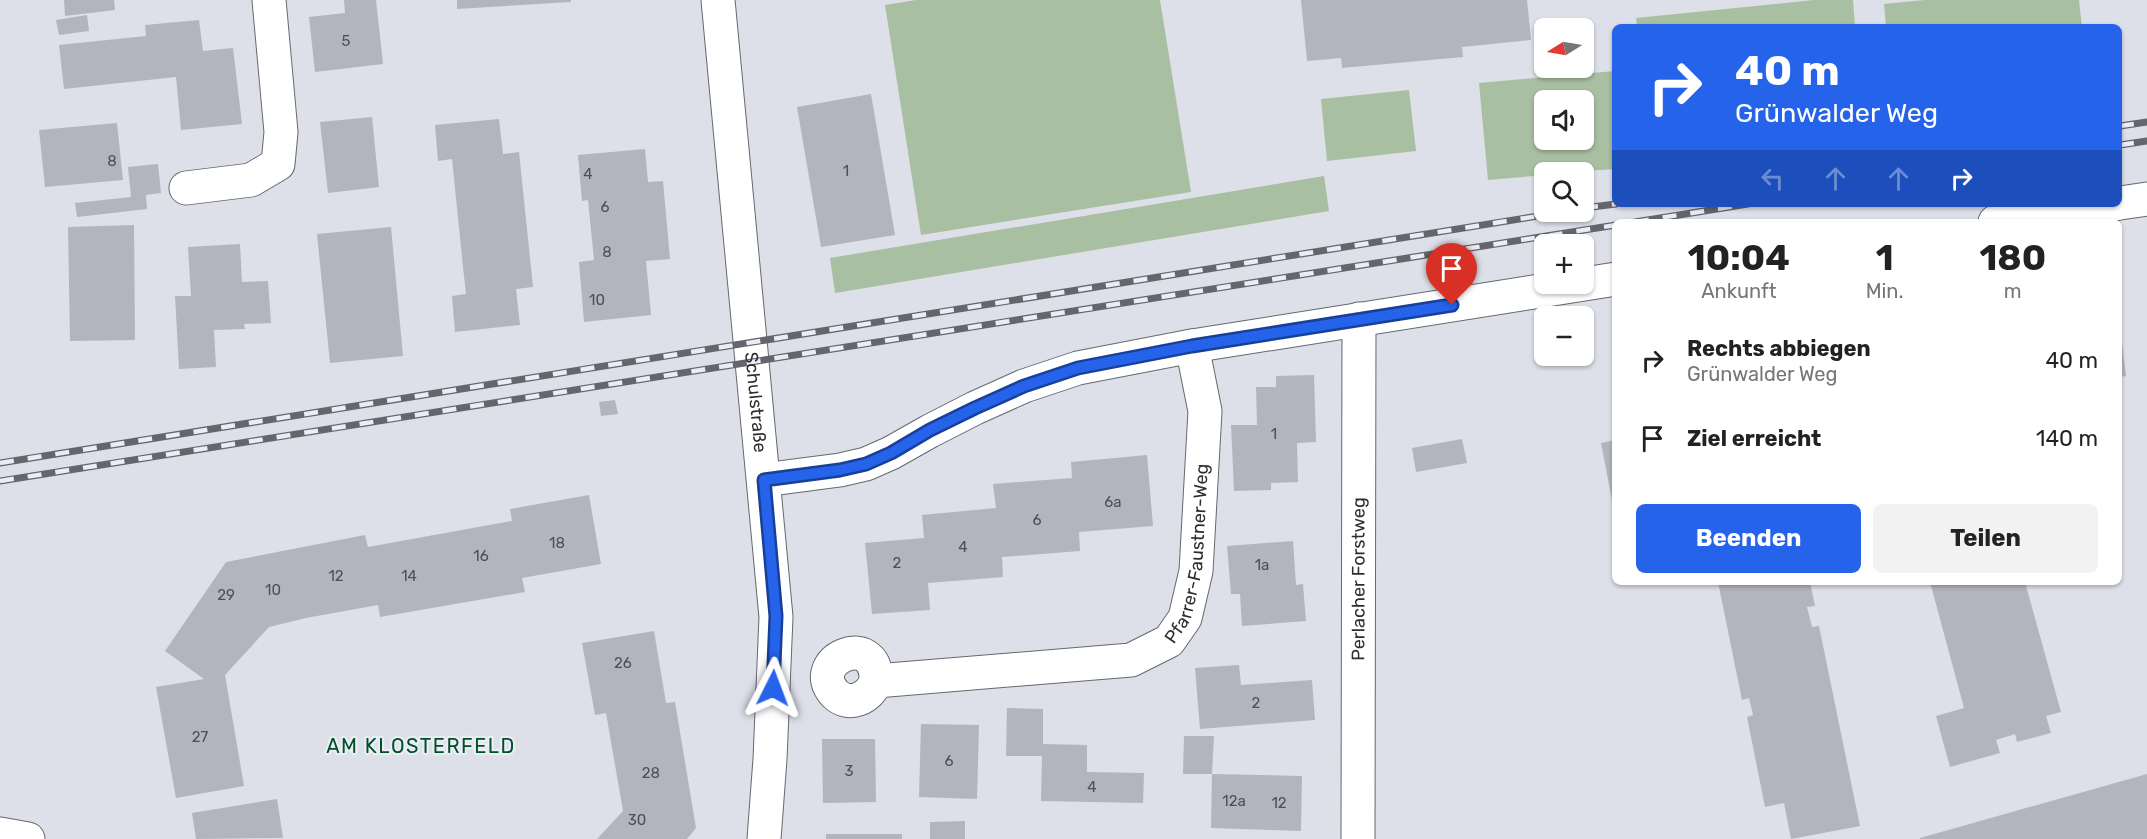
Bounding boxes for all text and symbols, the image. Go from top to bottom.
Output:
north arrow [1534,18,1594,78]
map controls [1534,18,1594,366]
house number: 5 [342,32,351,50]
text: 40 m [1735,46,1840,96]
icon: right [1636,48,1714,126]
button: sound [1534,90,1594,150]
text: Grünwalder Weg [1735,97,1938,129]
house number: 8 [107,152,117,170]
house number: 1 [843,162,849,180]
button: search [1534,162,1594,222]
icon: left [1756,162,1789,195]
icon: ahead [1819,162,1852,195]
icon: ahead [1882,162,1915,195]
icon: right [1945,162,1978,195]
house number: 4 [583,165,593,183]
house number: 6 [600,198,610,216]
button: + [1534,234,1594,294]
text: 10:04 [1688,236,1790,279]
text: 1 [1876,236,1894,279]
text: 180 [1979,236,2046,279]
house number: 8 [602,243,612,261]
pin [1426,243,1477,305]
icon: arrive [1435,252,1468,285]
text: Ankunft [1701,279,1776,303]
text: Min. [1866,279,1904,303]
text: m [2004,279,2022,303]
house number: 10 [589,291,605,309]
button: − [1534,306,1594,366]
text: Rechts abbiegen [1687,335,1871,362]
icon: right [1636,344,1669,377]
text: 40 m [2045,347,2098,374]
street label: Schulstraße [740,351,771,453]
text: Grünwalder Weg [1687,362,1837,386]
icon: arrive [1636,422,1669,455]
house number: 1 [1271,425,1277,443]
text: Ziel erreicht [1687,425,1821,452]
text: 140 m [2036,425,2098,452]
street label: Pfarrer-Faustner-Weg [1160,463,1213,648]
house number: 6a [1104,493,1122,511]
street label: Perlacher Forstweg [1347,497,1370,661]
button: Beenden [1636,504,1861,573]
button: Teilen [1873,504,2098,573]
house number: 6 [1032,511,1042,529]
house number: 18 [549,534,565,552]
house number: 4 [958,538,968,556]
house number: 16 [473,547,489,565]
house number: 2 [893,554,902,572]
house number: 1a [1255,556,1269,574]
house number: 12 [328,567,344,585]
house number: 14 [401,567,417,585]
house number: 10 [265,581,281,599]
house number: 29 [217,586,235,604]
house number: 26 [614,654,632,672]
position arrow [741,656,805,720]
house number: 2 [1252,694,1261,712]
house number: 27 [192,728,209,746]
district label: AM KLOSTERFELD [326,734,516,758]
house number: 6 [944,752,954,770]
house number: 3 [844,762,854,780]
house number: 28 [642,764,660,782]
house number: 4 [1087,778,1097,796]
house number: 12a [1222,792,1246,810]
house number: 12 [1271,794,1287,812]
house number: 30 [628,811,646,829]

